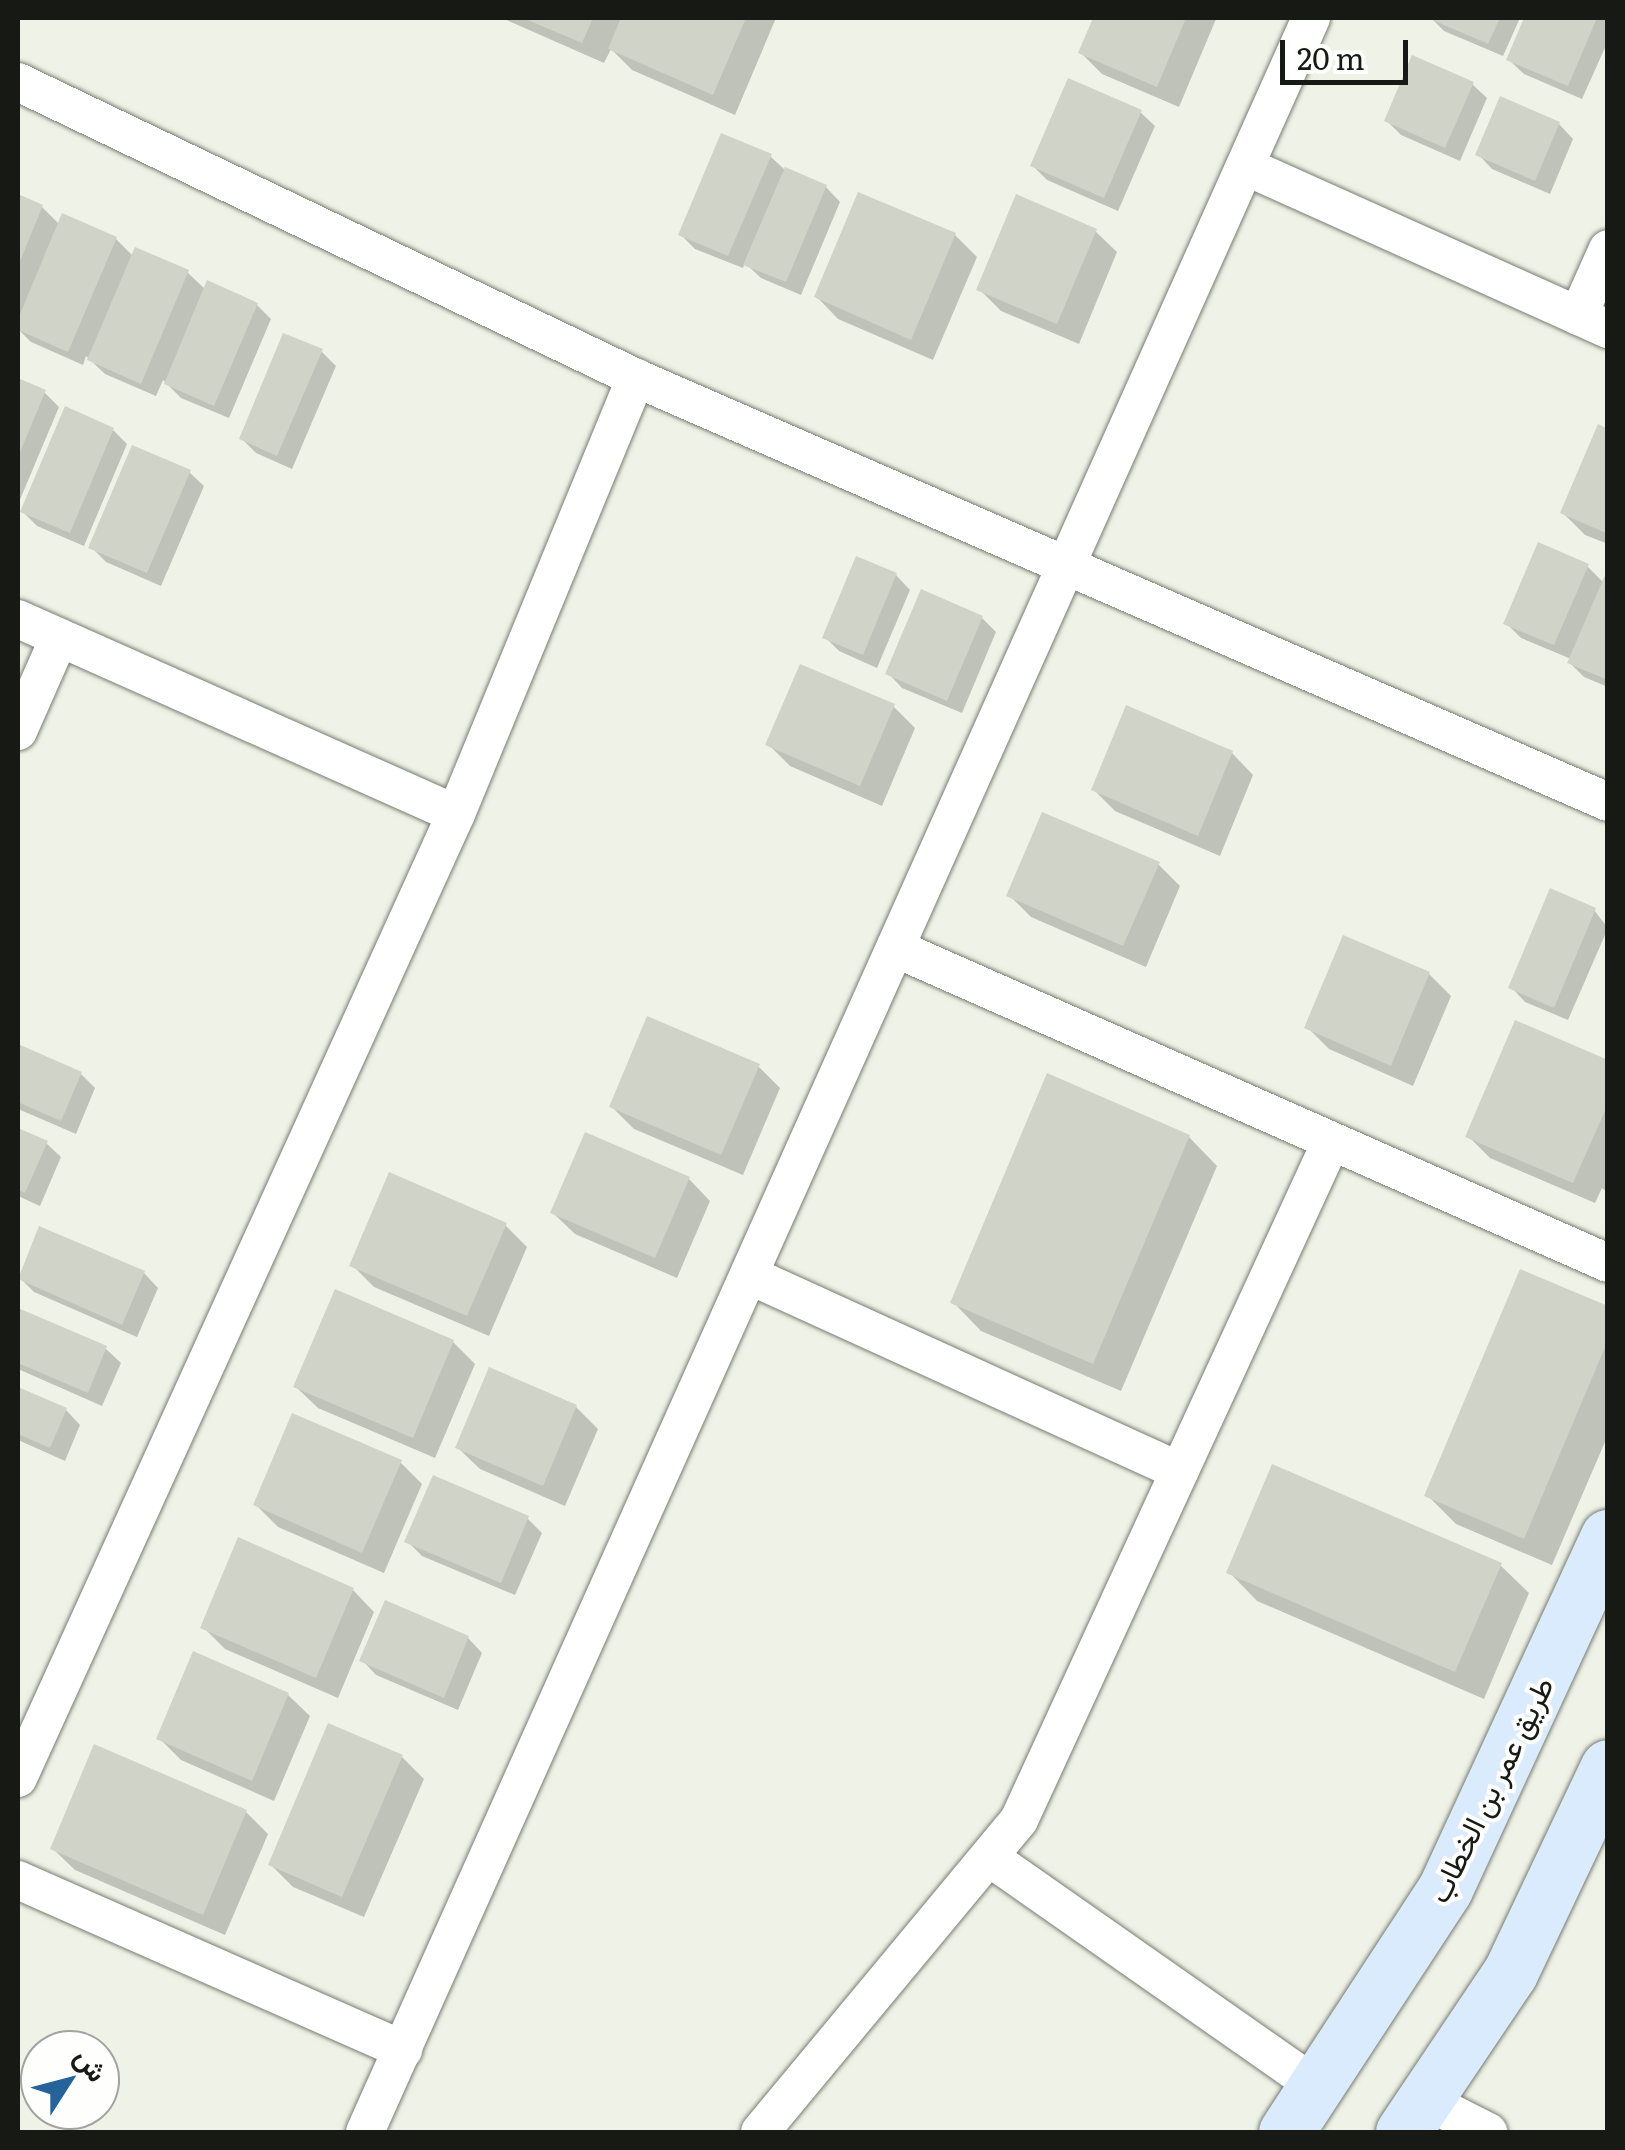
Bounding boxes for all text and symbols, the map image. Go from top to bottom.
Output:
scale bar [1285,20,1412,82]
text: 20 m [1297,35,1365,79]
street label: طريق عمر بن الخطاب [1419,1670,1559,1908]
north arrow [20,2030,120,2130]
text: ش [66,2038,120,2089]

